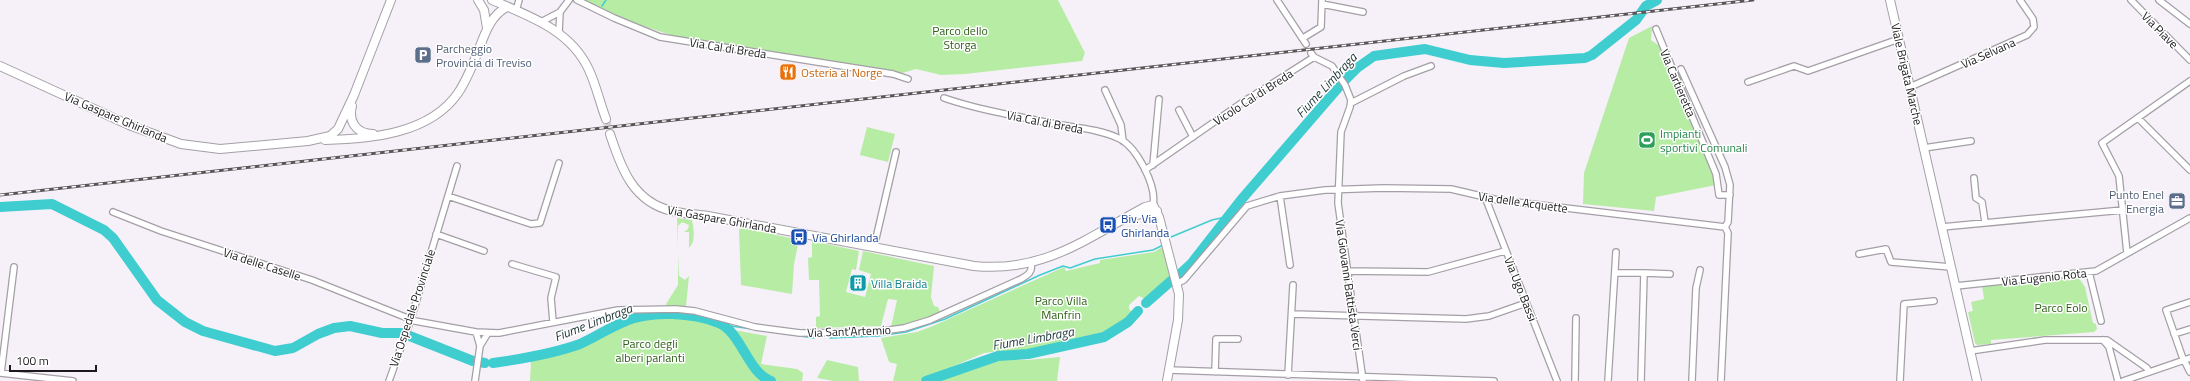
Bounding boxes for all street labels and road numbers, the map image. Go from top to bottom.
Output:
street label: Via Piave [2137,7,2183,53]
street label: Viale Brigata Marche [1886,21,1928,127]
street label: Via Cal di Breda [688,33,768,63]
street label: Via Selvana [1958,33,2018,73]
street label: Via Cartieretta [1655,46,1701,120]
street label: Vicolo Cal di Breda [1209,64,1297,130]
street label: Via Gaspare Ghirlanda [61,87,171,147]
street label: Via Cal di Breda [1005,105,1085,139]
street label: Via delle Acquette [1477,186,1569,218]
street label: Via Gaspare Ghirlanda [666,200,778,238]
street label: Via Giovanni Battista Verci [1330,218,1368,352]
street label: Via delle Caselle [221,242,303,286]
street label: Via Ospedale Provinciale [384,247,440,369]
street label: Via Ugo Bassi [1499,254,1543,324]
street label: Via Eugenio Rota [2001,263,2087,291]
street label: Via Sant'Artemio [807,320,891,342]

